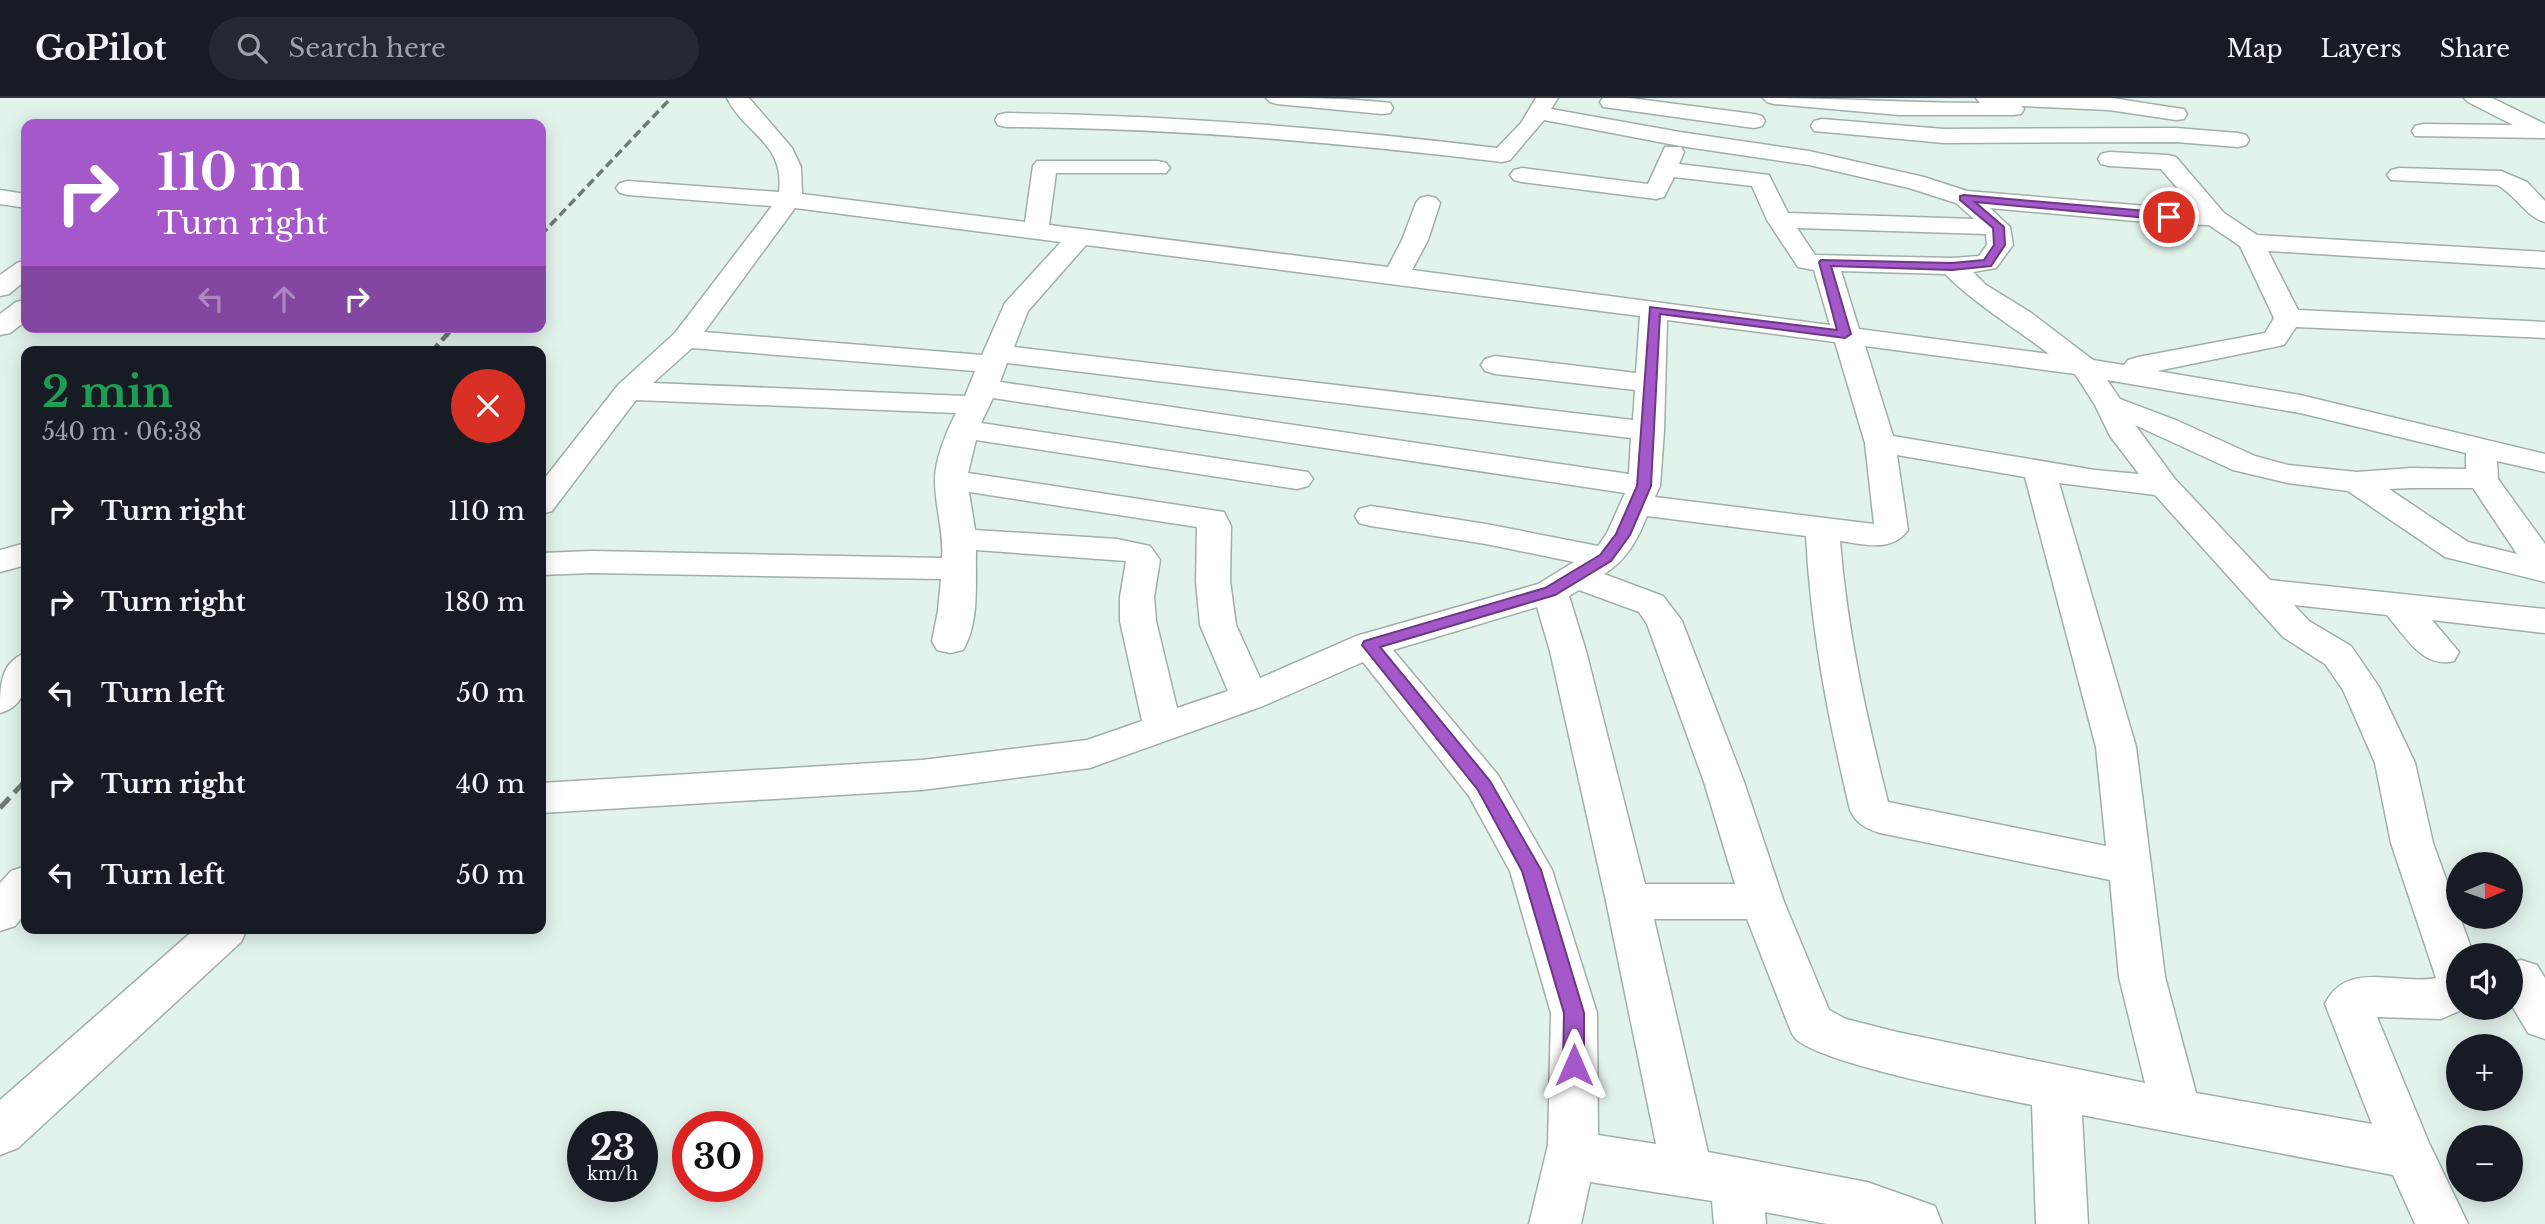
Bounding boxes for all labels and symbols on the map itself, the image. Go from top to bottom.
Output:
pin [2139,187,2199,247]
north arrow [2446,852,2524,929]
position arrow [1537,1028,1611,1102]
speed limit sign: 30 [672,1111,763,1202]

